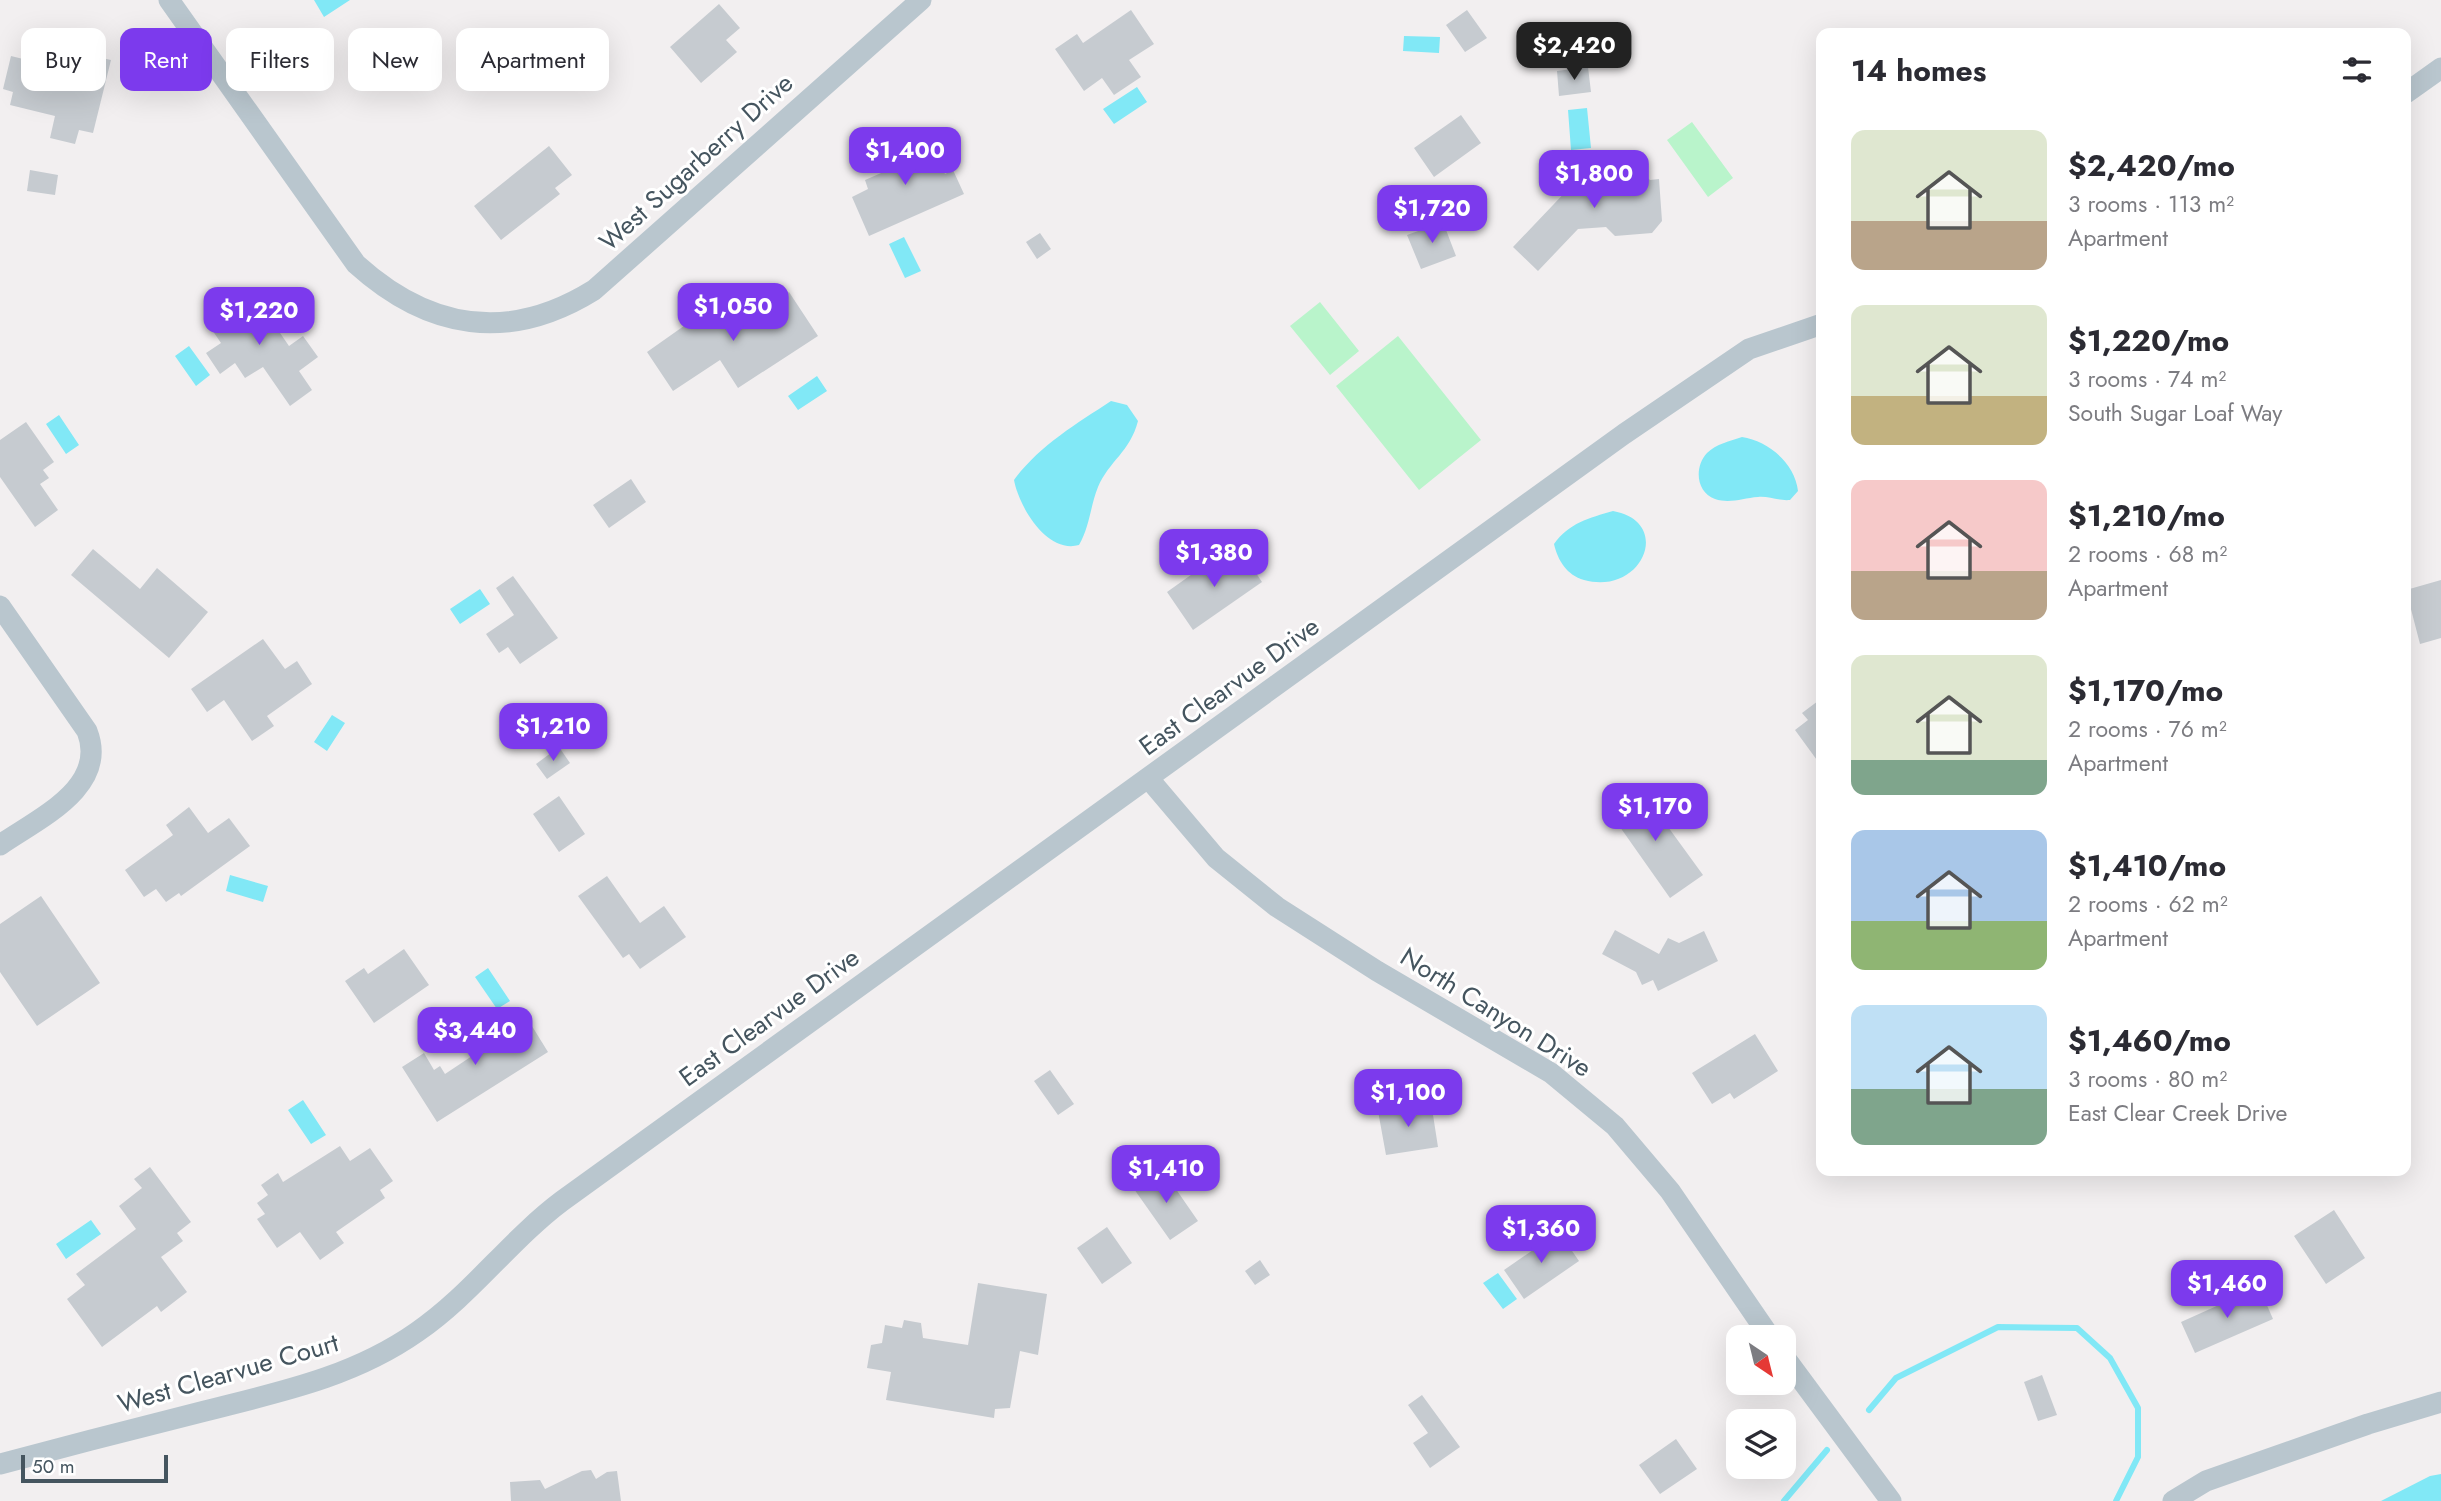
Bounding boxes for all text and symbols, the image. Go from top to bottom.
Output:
pin: $2,420 [1517,22,1631,82]
chip: Buy [21,28,106,91]
chip: Rent [120,28,212,91]
chip: Filters [226,28,334,91]
chip: New [348,28,442,91]
chip: Apartment [456,28,609,91]
text: $2,420 [1532,28,1616,62]
text: 14 homes [1851,49,1986,92]
icon: filters [2338,51,2376,89]
street label: West Sugarberry Drive [591,64,801,260]
pin: $1,400 [848,128,962,187]
text: $1,400 [865,133,945,167]
text: $2,420/mo [2068,144,2235,187]
pin: $1,800 [1537,150,1651,210]
text: $1,800 [1555,156,1633,190]
icon: home [1907,158,1991,242]
pin: $1,720 [1375,186,1489,245]
text: 3 rooms · 113 m² [2068,187,2234,221]
text: $1,720 [1393,191,1471,225]
text: Apartment [2068,221,2168,255]
pin: $1,050 [676,284,790,343]
pin: $1,220 [202,288,316,347]
text: $1,050 [694,289,772,323]
text: $1,220 [220,293,298,327]
text: $1,220/mo [2068,319,2229,362]
icon: home [1907,333,1991,417]
text: 3 rooms · 74 m² [2068,362,2226,396]
text: South Sugar Loaf Way [2068,396,2282,430]
text: $1,210/mo [2068,494,2225,537]
icon: home [1907,508,1991,592]
pin: $1,380 [1157,530,1271,589]
text: $1,380 [1175,535,1253,569]
text: 2 rooms · 68 m² [2068,537,2227,571]
text: Apartment [2068,571,2168,605]
street label: East Clearvue Drive [1131,608,1327,764]
text: $1,170/mo [2068,669,2223,712]
icon: home [1907,683,1991,767]
pin: $1,210 [496,704,610,763]
text: $1,210 [515,709,591,743]
text: 2 rooms · 76 m² [2068,712,2227,746]
text: Apartment [2068,746,2168,780]
pin: $1,170 [1598,784,1712,843]
text: $1,170 [1618,789,1692,823]
text: $1,410/mo [2068,844,2226,887]
icon: home [1907,858,1991,942]
text: 2 rooms · 62 m² [2068,887,2228,921]
text: Apartment [2068,921,2168,955]
street label: North Canyon Drive [1393,938,1599,1086]
street label: East Clearvue Drive [671,939,867,1095]
pin: $3,440 [418,1007,532,1067]
text: $3,440 [433,1013,517,1047]
text: $1,460/mo [2068,1019,2231,1062]
icon: home [1907,1033,1991,1117]
text: 3 rooms · 80 m² [2068,1062,2227,1096]
pin: $1,100 [1351,1070,1465,1129]
text: $1,100 [1370,1075,1446,1109]
text: East Clear Creek Drive [2068,1096,2287,1130]
pin: $1,410 [1109,1146,1223,1205]
text: $1,410 [1128,1151,1204,1185]
pin: $1,360 [1484,1206,1598,1265]
text: $1,360 [1502,1211,1580,1245]
pin: $1,460 [2170,1260,2284,1320]
text: $1,460 [2187,1266,2267,1300]
street label: West Clearvue Court [113,1323,344,1423]
north arrow [1726,1325,1796,1395]
map controls [1726,1325,1796,1479]
button: layers [1726,1409,1796,1479]
scale bar [21,1452,168,1484]
text: 50 m [32,1453,75,1480]

